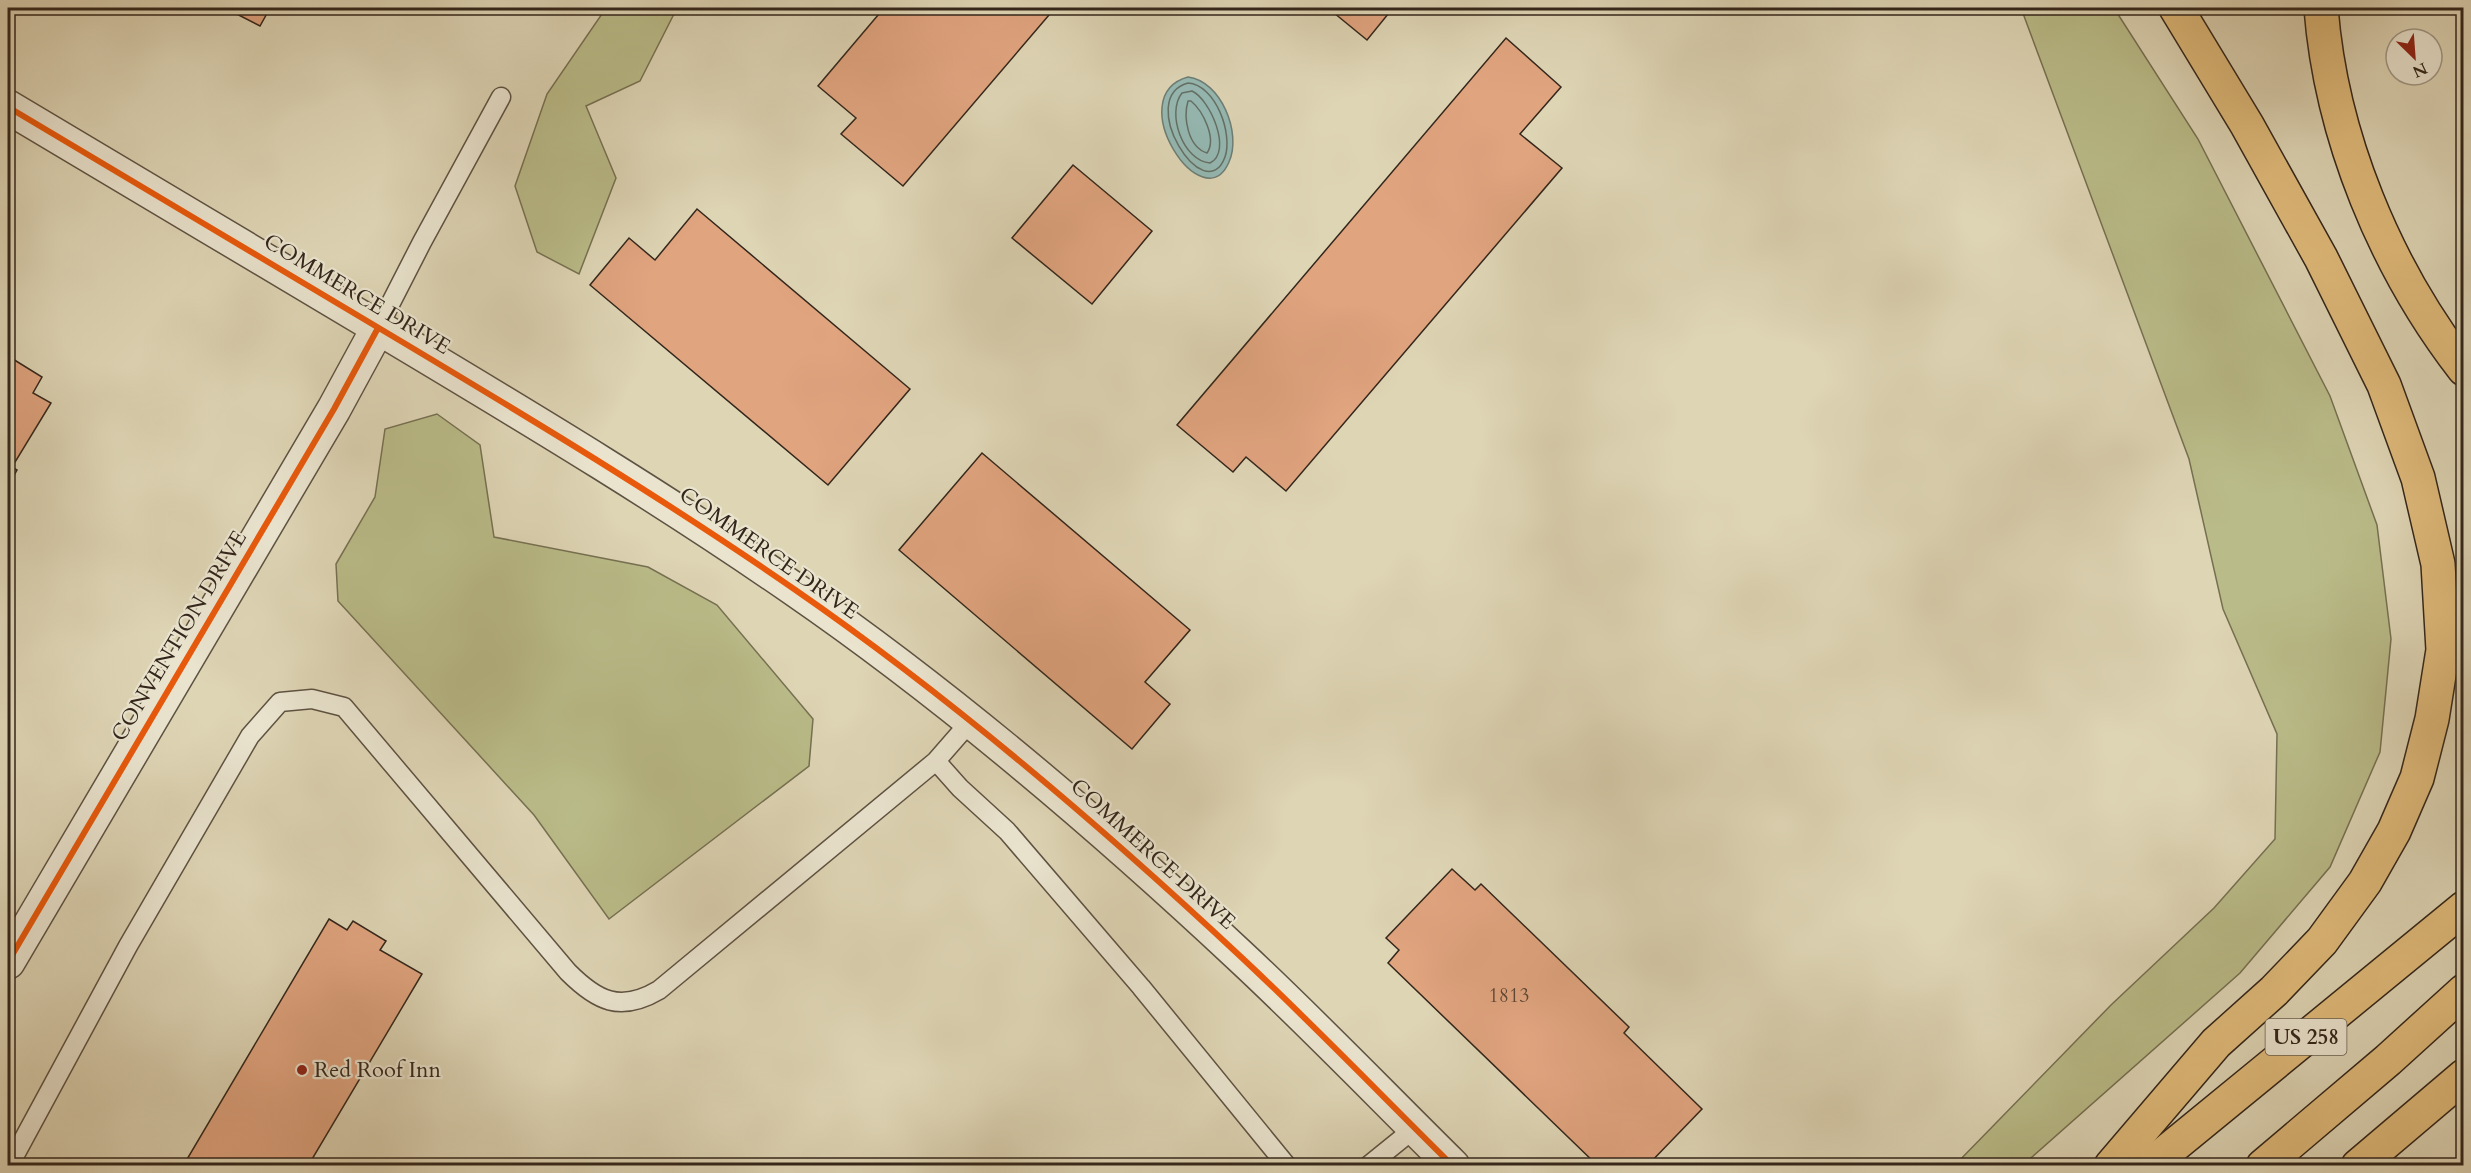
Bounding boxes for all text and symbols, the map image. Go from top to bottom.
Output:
north arrow [2384,27,2444,87]
text: N [2409,57,2431,83]
street label: COMMERCE DRIVE [258,226,456,362]
street label: COMMERCE DRIVE [673,480,865,626]
street label: CONVENTION DRIVE [104,525,254,747]
street label: COMMERCE DRIVE [1064,772,1242,936]
house number: 1813 [1489,982,1529,1009]
road number: US 258 [2266,1019,2346,1055]
place label: Red Roof Inn [314,1055,442,1085]
marker: Red Roof Inn [295,1063,309,1077]

